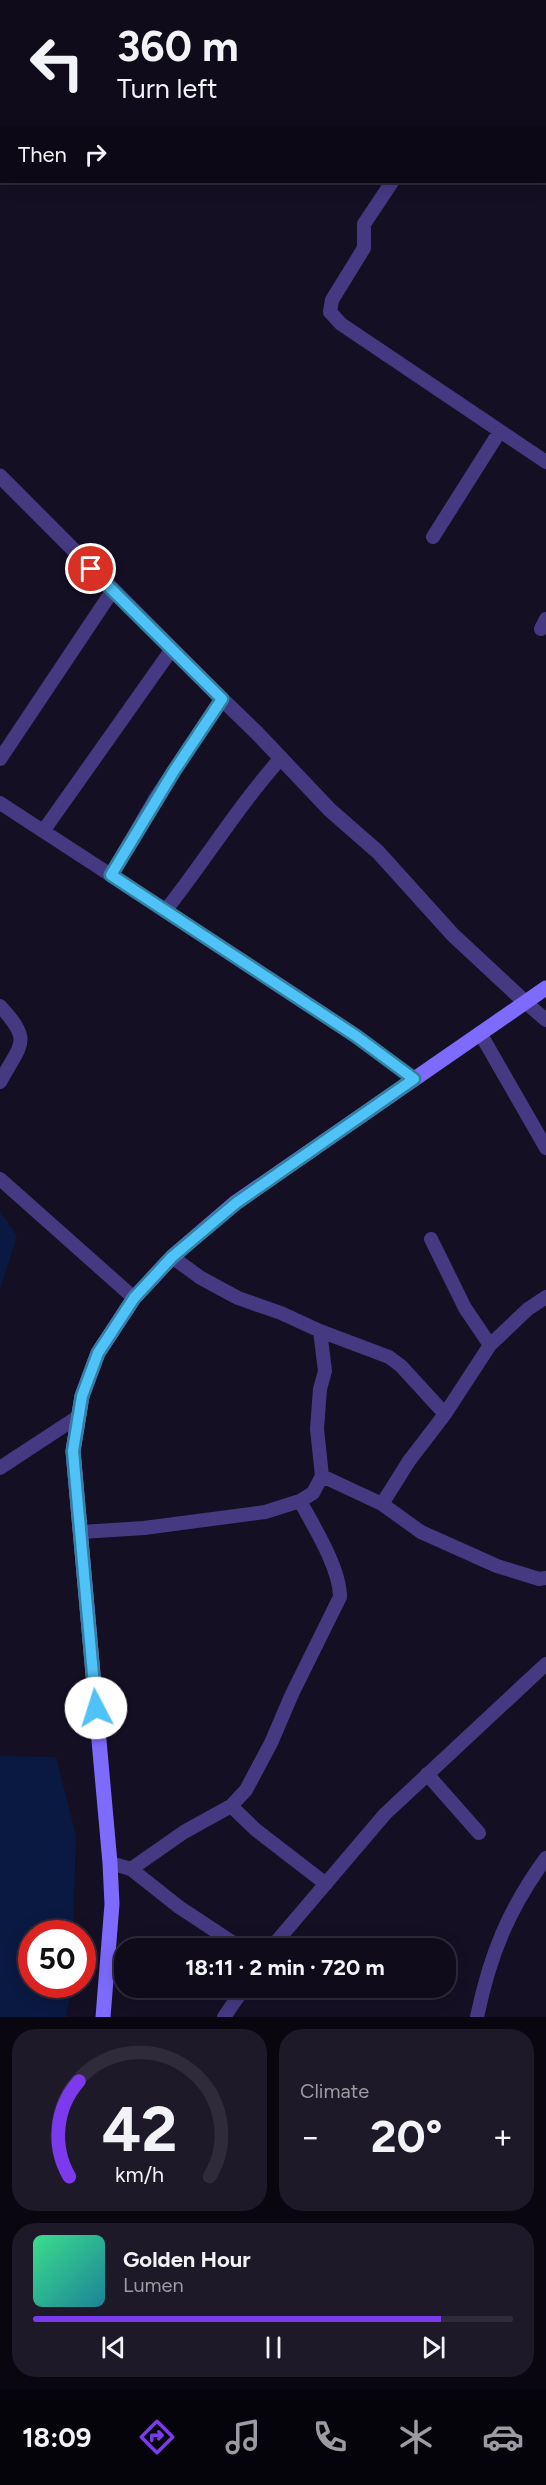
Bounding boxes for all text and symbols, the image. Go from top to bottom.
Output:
text: 360 m [117,21,239,72]
icon: left [18,24,96,102]
text: Turn left [117,72,217,105]
icon: right [79,138,112,171]
text: Then [18,141,67,168]
pin [65,543,116,594]
icon: arrive [74,552,107,585]
position arrow [64,1676,128,1740]
speed limit sign: 50 [18,1920,96,1998]
text: 18:11 · 2 min · 720 m [185,1954,385,1981]
text: Climate [300,2079,369,2103]
text: 42 [102,2092,177,2167]
text: 20° [370,2109,443,2163]
text: − [300,2117,321,2156]
text: + [492,2117,513,2156]
text: km/h [115,2162,164,2187]
text: Golden Hour [123,2246,251,2273]
text: Lumen [123,2273,184,2297]
icon: previous [97,2331,130,2364]
icon: pause [257,2331,290,2364]
icon: next [417,2331,450,2364]
icon: directions [136,2416,178,2458]
icon: music [222,2416,264,2458]
icon: phone [309,2416,351,2458]
icon: climate [395,2416,437,2458]
icon: car [482,2416,524,2458]
text: 18:09 [22,2421,91,2454]

